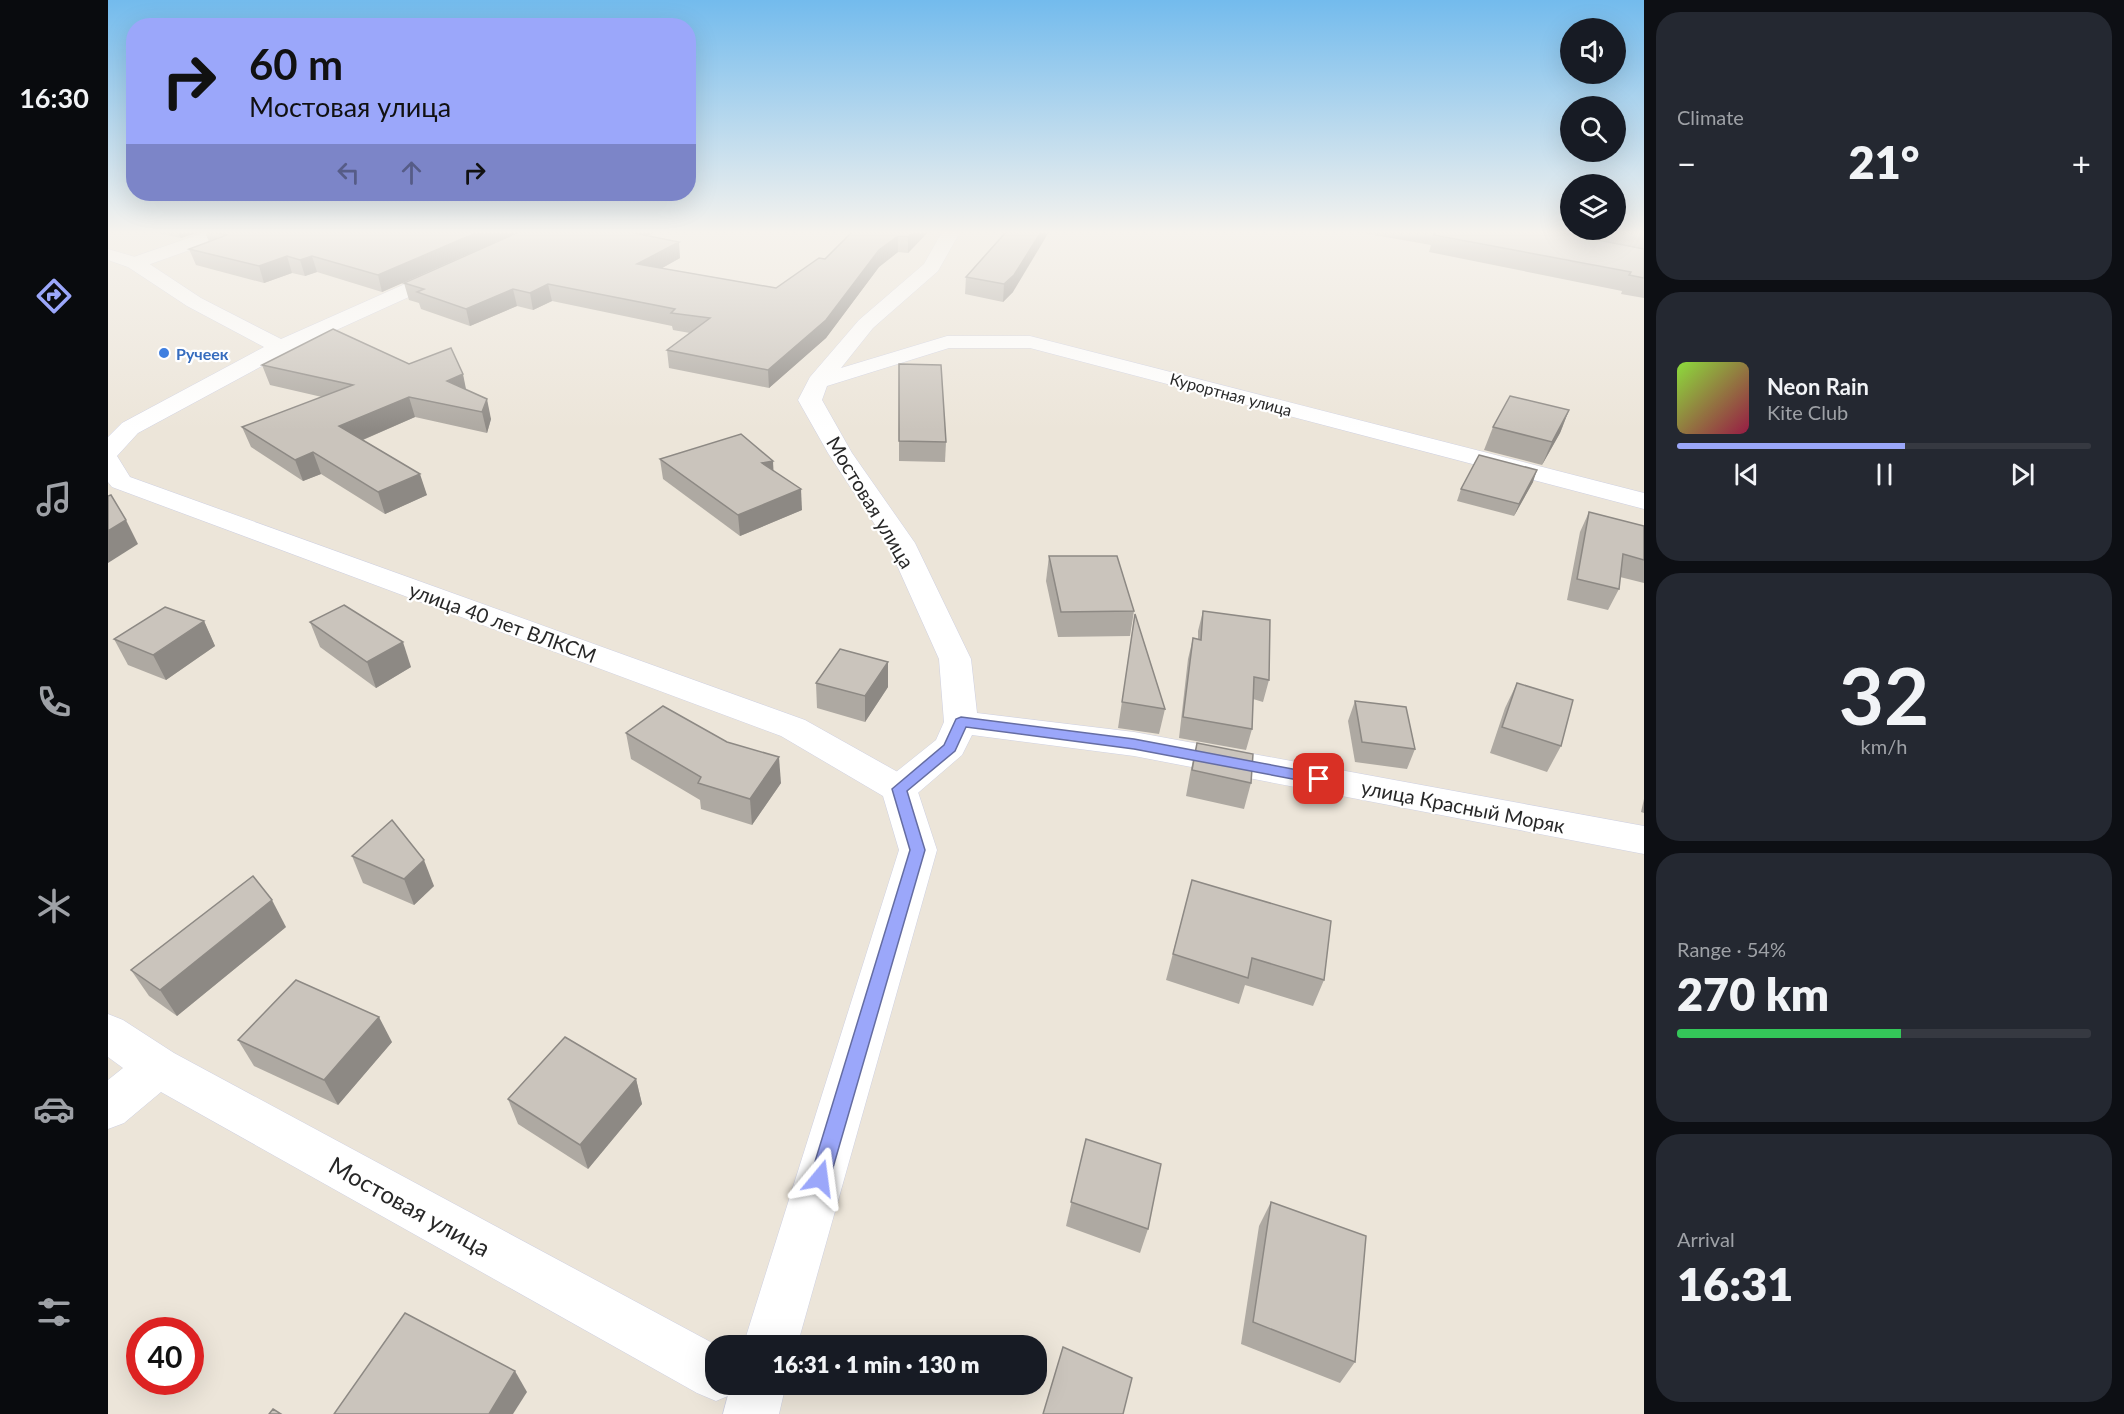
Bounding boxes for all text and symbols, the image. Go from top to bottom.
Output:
map controls [1560,18,1626,240]
button: sound [1560,18,1626,84]
text: 60 m [249,39,343,89]
icon: right [150,42,228,120]
text: 16:30 [19,81,89,114]
text: Мостовая улица [249,90,451,123]
button: search [1560,96,1626,162]
text: Climate [1677,105,1744,129]
text: 21° [1849,135,1919,189]
text: − [1677,143,1696,183]
text: + [2072,143,2091,183]
icon: left [332,156,365,189]
icon: ahead [395,156,428,189]
icon: right [458,156,491,189]
button: layers [1560,174,1626,240]
icon: directions [33,275,75,317]
place label: Ручеек [176,344,229,363]
marker: Ручеек [157,346,171,360]
street label: Курортная улица [1168,369,1294,419]
text: Neon Rain [1767,373,1869,400]
text: Kite Club [1767,400,1848,424]
street label: Мостовая улица [822,432,920,572]
icon: previous [1730,458,1763,491]
icon: pause [1868,458,1901,491]
icon: next [2006,458,2039,491]
icon: music [33,478,75,520]
street label: улица 40 лет ВЛКСМ [406,577,600,667]
text: 32 [1839,648,1929,742]
icon: phone [33,681,75,723]
text: km/h [1861,734,1907,758]
pin [1293,753,1344,804]
icon: arrive [1302,762,1335,795]
street label: улица Красный Моряк [1359,774,1567,838]
icon: climate [33,885,75,927]
text: Range · 54% [1677,937,1786,961]
text: 270 km [1677,967,1829,1021]
icon: car [33,1088,75,1130]
position arrow [788,1146,852,1210]
street label: Мостовая улица [324,1150,496,1262]
text: Arrival [1677,1227,1735,1251]
text: 16:31 [1677,1257,1793,1311]
icon: filters [33,1291,75,1333]
speed limit sign: 40 [126,1317,204,1395]
text: 16:31 · 1 min · 130 m [773,1351,979,1378]

